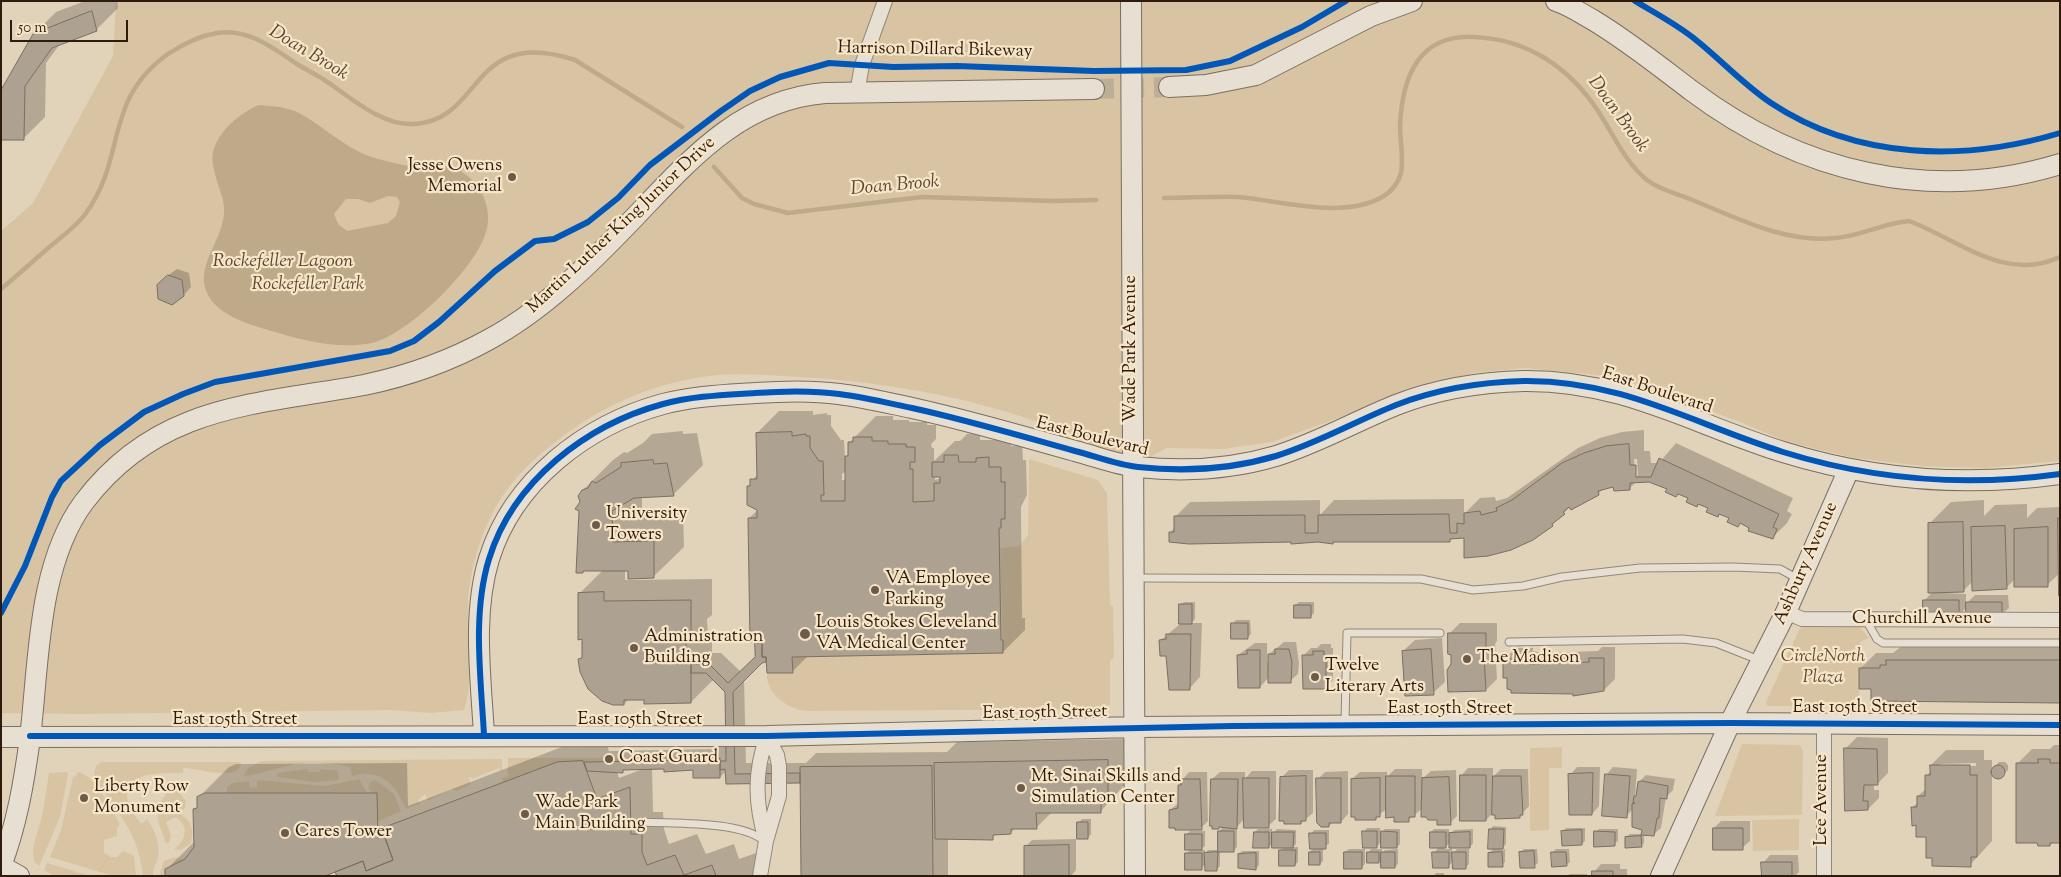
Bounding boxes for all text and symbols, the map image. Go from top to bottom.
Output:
scale bar [12,10,130,42]
text: 50 m [18,18,47,39]
water label: Doan Brook [264,21,352,87]
street label: Harrison Dillard Bikeway [837,38,1033,64]
water label: Doan Brook [1582,72,1652,158]
street label: Martin Luther King Junior Drive [523,133,721,319]
place label: Jesse Owens Memorial [408,156,502,198]
marker: Jesse Owens Memorial [506,171,518,183]
water label: Doan Brook [850,172,940,202]
water label: Rockefeller Lagoon [213,252,353,274]
park label: Rockefeller Park [252,275,364,297]
street label: Wade Park Avenue [1121,275,1143,423]
street label: East Boulevard [1599,364,1715,420]
street label: East Boulevard [1034,414,1150,462]
street label: Ashbury Avenue [1770,499,1844,629]
place label: University Towers [606,504,688,546]
marker: University Towers [590,519,602,531]
place label: VA Employee Parking [885,569,990,612]
marker: VA Employee Parking [869,584,881,596]
street label: Churchill Avenue [1852,609,1992,631]
place label: Louis Stokes Cleveland VA Medical Center [816,613,997,656]
place label: Administration Building [644,627,763,670]
marker: Louis Stokes Cleveland VA Medical Center [798,627,812,641]
marker: Administration Building [628,642,640,654]
park label: CircleNorth Plaza [1781,647,1865,690]
place label: The Madison [1477,648,1580,670]
marker: The Madison [1461,653,1473,665]
place label: Twelve Literary Arts [1325,656,1424,699]
marker: Twelve Literary Arts [1309,671,1321,683]
street label: East 105th Street [1793,698,1917,720]
street label: East 105th Street [1388,699,1512,721]
street label: East 105th Street [982,702,1108,726]
street label: East 105th Street [173,710,297,732]
street label: East 105th Street [578,710,702,732]
place label: Coast Guard [619,748,718,770]
marker: Coast Guard [603,753,615,765]
street label: Lee Avenue [1812,754,1834,846]
place label: Mt. Sinai Skills and Simulation Center [1031,767,1181,810]
place label: Liberty Row Monument [94,777,189,820]
marker: Mt. Sinai Skills and Simulation Center [1015,782,1027,794]
marker: Liberty Row Monument [78,792,90,804]
place label: Wade Park Main Building [535,793,646,836]
marker: Wade Park Main Building [519,808,531,820]
place label: Cares Tower [295,822,392,844]
marker: Cares Tower [279,827,291,839]

